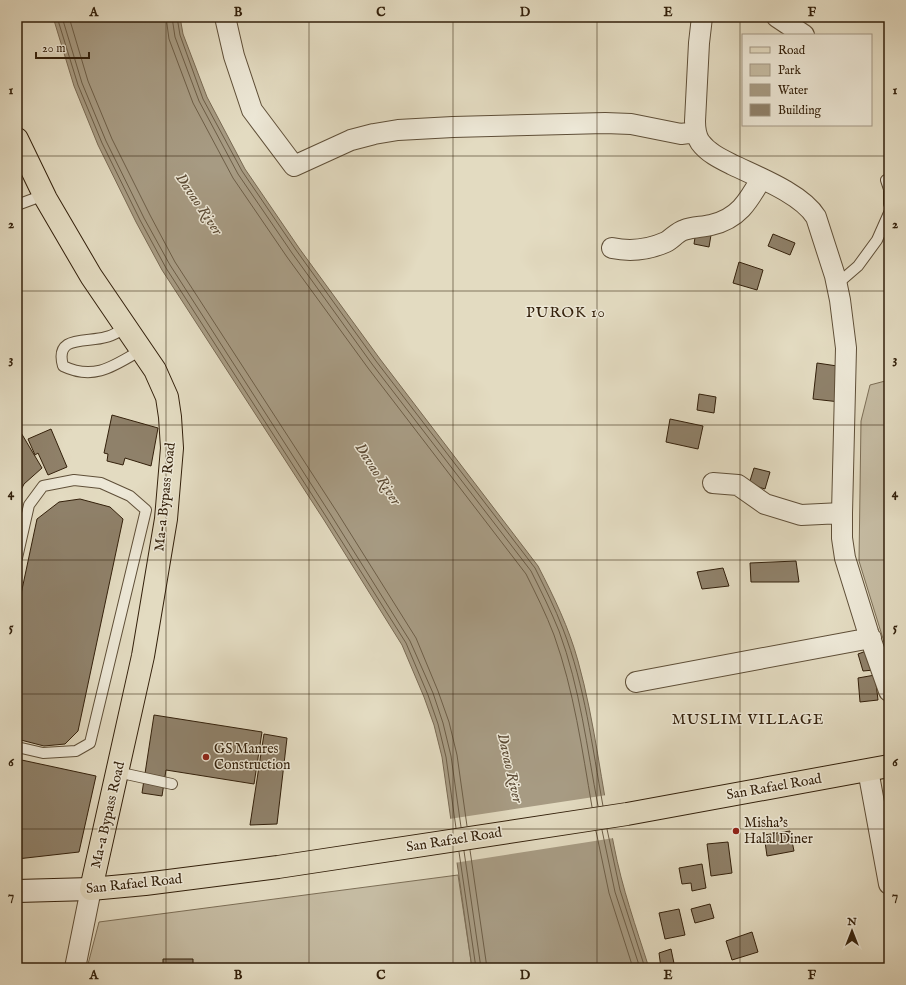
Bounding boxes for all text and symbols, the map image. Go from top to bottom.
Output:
text: A [89,4,100,21]
text: B [234,4,243,21]
text: C [376,4,386,21]
text: D [520,4,531,21]
text: E [663,4,673,21]
text: F [808,4,817,21]
scale bar [36,34,89,60]
legend [742,34,872,126]
text: 20 m [42,41,65,56]
text: Road [778,43,806,58]
text: Park [778,63,801,78]
text: 1 [9,82,14,99]
text: 1 [893,82,898,99]
text: Water [778,83,809,98]
text: Building [778,103,822,118]
water label: Davao River [171,169,227,239]
text: 2 [8,216,14,233]
text: 2 [892,216,898,233]
district label: PUROK 10 [526,303,606,322]
text: 3 [9,351,14,368]
text: 3 [893,351,898,368]
water label: Davao River [351,439,406,510]
street label: Ma-a Bypass Road [150,441,180,552]
text: 4 [8,485,15,502]
text: 4 [892,485,899,502]
text: 5 [9,619,14,636]
text: 5 [893,619,898,636]
district label: MUSLIM VILLAGE [672,710,824,729]
water label: Davao River [493,731,527,806]
place label: GS Manres Construction [214,740,291,774]
marker: GS Manres Construction [201,752,211,762]
text: 6 [8,754,14,771]
text: 6 [892,754,898,771]
street label: Ma-a Bypass Road [87,759,129,870]
street label: San Rafael Road [725,770,824,804]
place label: Misha's Halal Diner [744,814,813,848]
street label: San Rafael Road [405,823,504,856]
marker: Misha's Halal Diner [731,826,741,836]
street label: San Rafael Road [85,870,183,898]
text: 7 [8,888,14,905]
text: 7 [892,888,898,905]
north arrow [832,911,872,951]
text: N [846,915,857,929]
text: A [89,967,100,984]
text: B [234,967,243,984]
text: C [376,967,386,984]
text: D [520,967,531,984]
text: E [663,967,673,984]
text: F [808,967,817,984]

